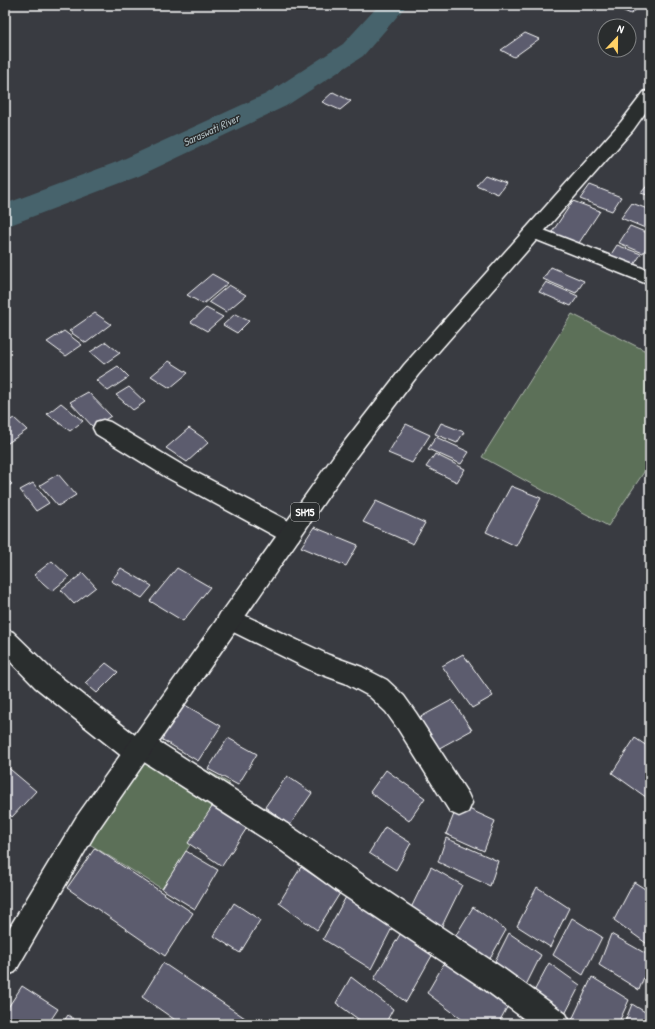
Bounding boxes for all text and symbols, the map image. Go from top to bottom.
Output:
north arrow [597,18,637,58]
text: N [615,21,626,36]
water label: Saraswati River [180,110,243,149]
road number: SH15 [291,503,319,521]

